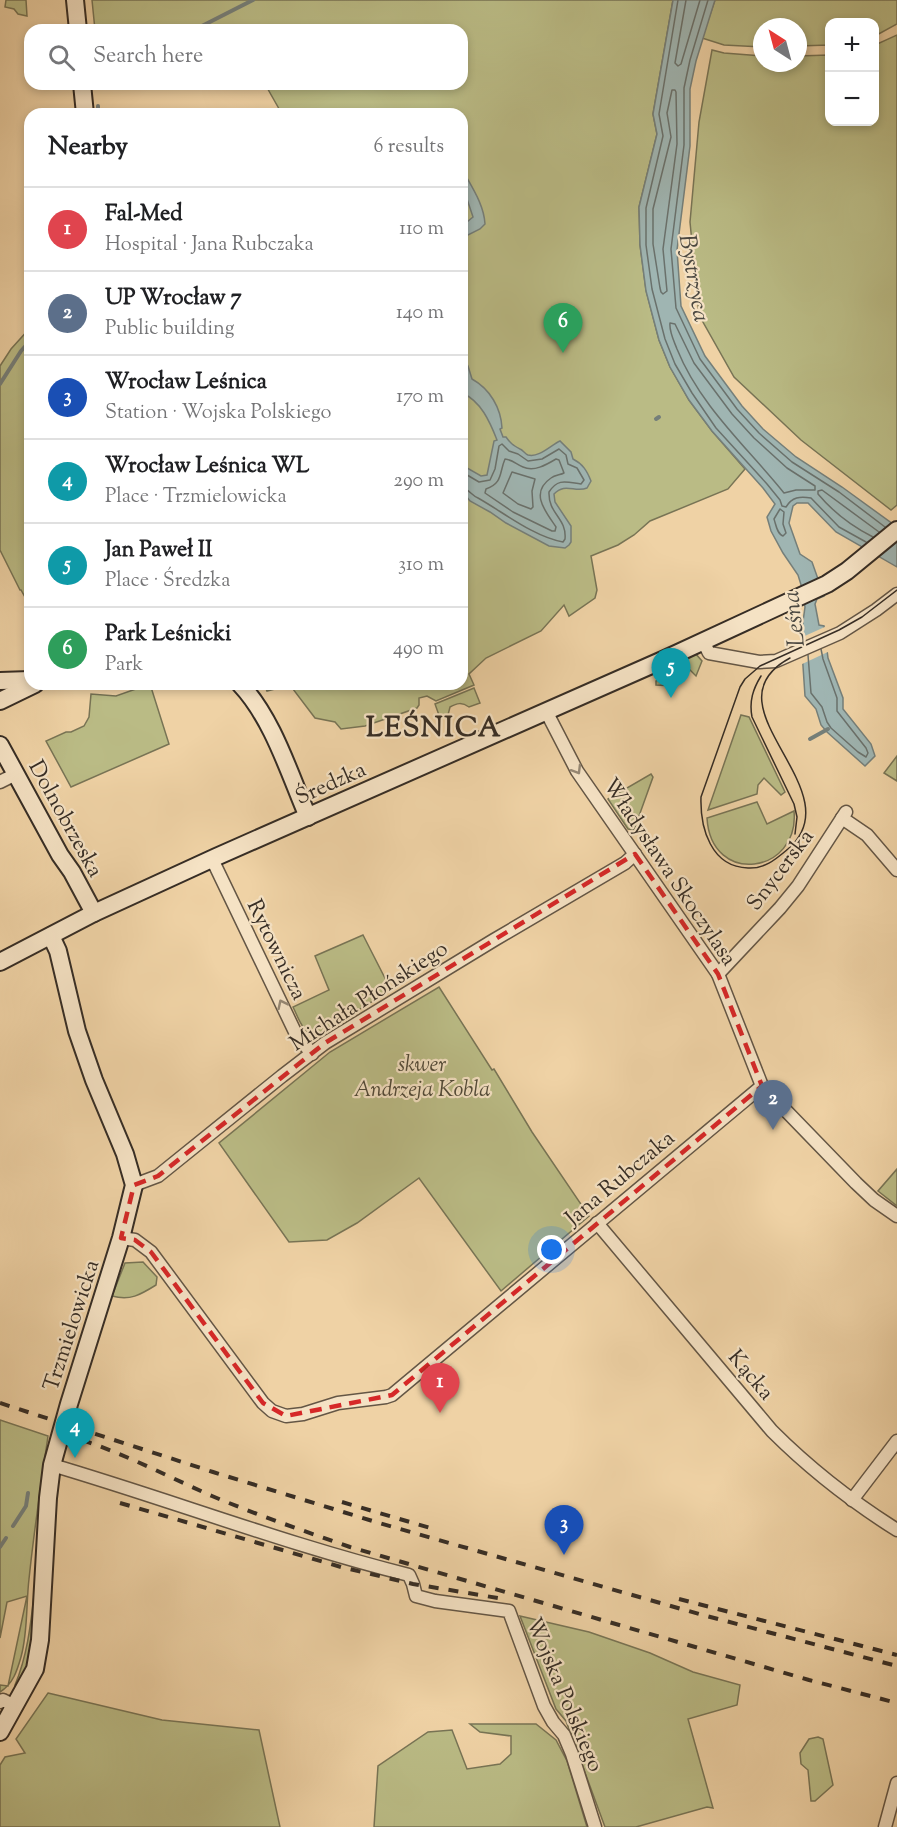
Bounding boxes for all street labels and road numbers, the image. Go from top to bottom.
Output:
street label: Średzka [290,754,372,815]
street label: Dolnobrzeska [19,755,110,884]
street label: Władysława Skoczylasa [594,772,743,973]
street label: Snycerska [740,823,823,918]
street label: Rytownicza [237,895,313,1006]
street label: Michała Płońskiego [284,934,455,1061]
street label: Jana Rubczaka [558,1124,683,1235]
street label: Trzmielowicka [37,1256,109,1396]
street label: Kącka [719,1344,781,1408]
street label: Wojska Polskiego [516,1613,610,1777]

